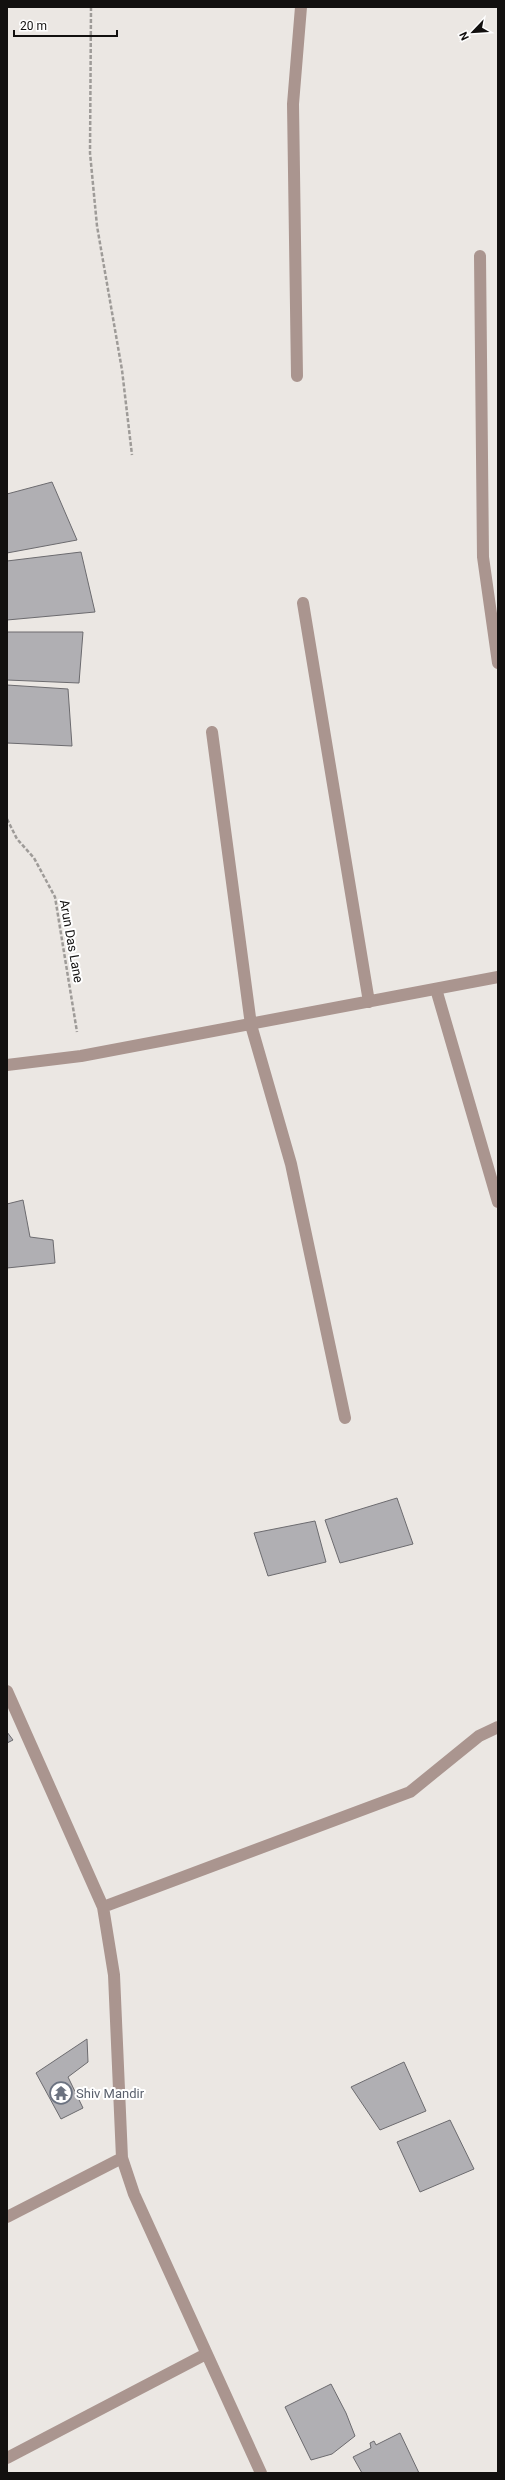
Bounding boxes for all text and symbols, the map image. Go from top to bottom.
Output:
scale bar [14,12,117,38]
north arrow [453,12,493,52]
text: 20 m [20,19,47,33]
text: N [457,30,472,42]
street label: Arun Das Lane [57,898,86,984]
temple icon: Shiv Mandir [48,2080,74,2106]
place label: Shiv Mandir [76,2086,145,2101]

